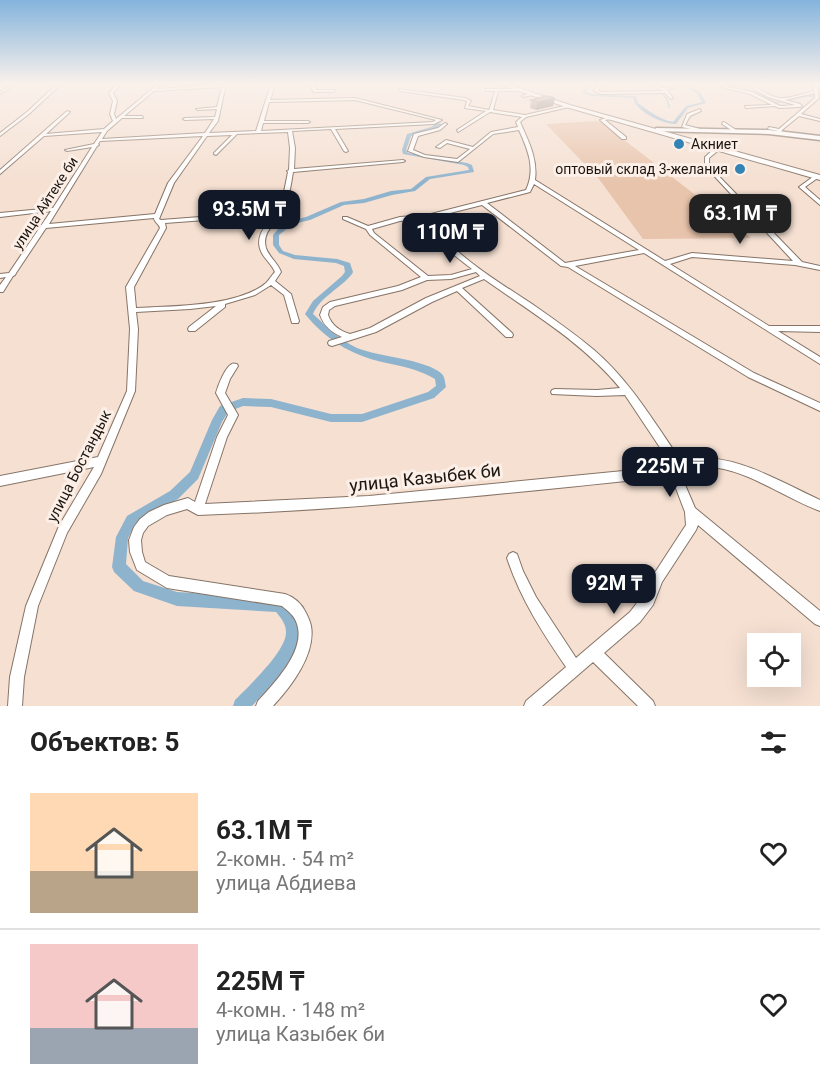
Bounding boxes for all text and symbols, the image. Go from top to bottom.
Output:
place label: Акниет [691,136,738,152]
marker: Акниет [672,137,686,151]
street label: улица Айтеке би [9,154,81,252]
place label: оптовый склад 3-желания [555,161,728,177]
marker: оптовый склад 3-желания [733,162,747,176]
pin: 93.5M ₸ [194,190,304,241]
pin: 63.1M ₸ [685,194,795,245]
text: 93.5M ₸ [212,197,286,221]
text: 63.1M ₸ [703,201,777,225]
pin: 110M ₸ [401,213,499,264]
text: 110M ₸ [416,220,484,244]
street label: улица Бостандык [43,407,115,525]
pin: 225M ₸ [621,447,719,498]
text: 225M ₸ [636,454,704,478]
street label: улица Казыбек би [348,459,502,496]
pin: 92M ₸ [572,564,656,615]
text: 92M ₸ [586,571,642,595]
map controls [747,633,801,687]
button: locate [747,633,801,687]
icon: filters [757,726,790,759]
text: Объектов: 5 [30,727,179,757]
text: 63.1M ₸ [216,815,312,845]
icon: home [78,817,150,889]
icon: heart [757,837,790,870]
text: 2-комн. · 54 m² [216,847,354,871]
text: улица Абдиева [216,871,356,895]
text: 225M ₸ [216,966,304,996]
icon: home [78,968,150,1040]
icon: heart [757,988,790,1021]
text: 4-комн. · 148 m² [216,998,365,1022]
text: улица Казыбек би [216,1022,385,1046]

